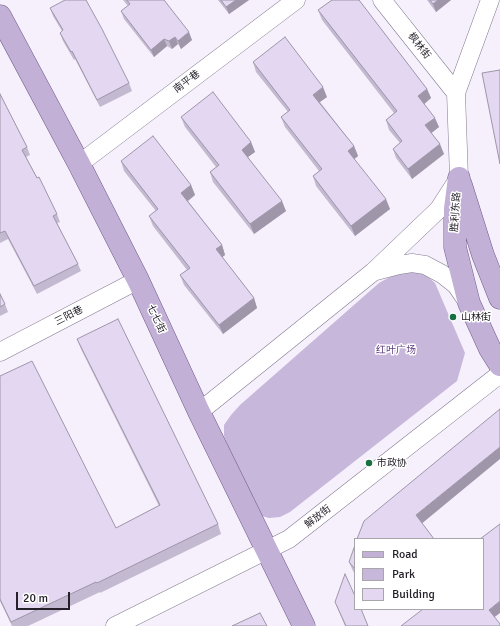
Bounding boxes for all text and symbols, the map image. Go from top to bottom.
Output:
street label: 枫林街 [405,30,433,62]
street label: 南平巷 [171,68,203,96]
street label: 胜利东路 [449,192,463,232]
street label: 七七街 [144,303,168,335]
street label: 三阳巷 [53,304,85,328]
place label: 山林街 [461,311,491,323]
marker: 山林街 [448,312,458,322]
park label: 红叶广场 [376,344,416,356]
place label: 市政协 [377,457,407,469]
marker: 市政协 [364,458,374,468]
street label: 解放街 [302,503,334,531]
legend [354,538,484,610]
text: Road [392,547,418,562]
text: Park [392,567,415,582]
scale bar [18,584,72,610]
text: Building [392,587,435,602]
text: 20 m [23,591,48,606]

